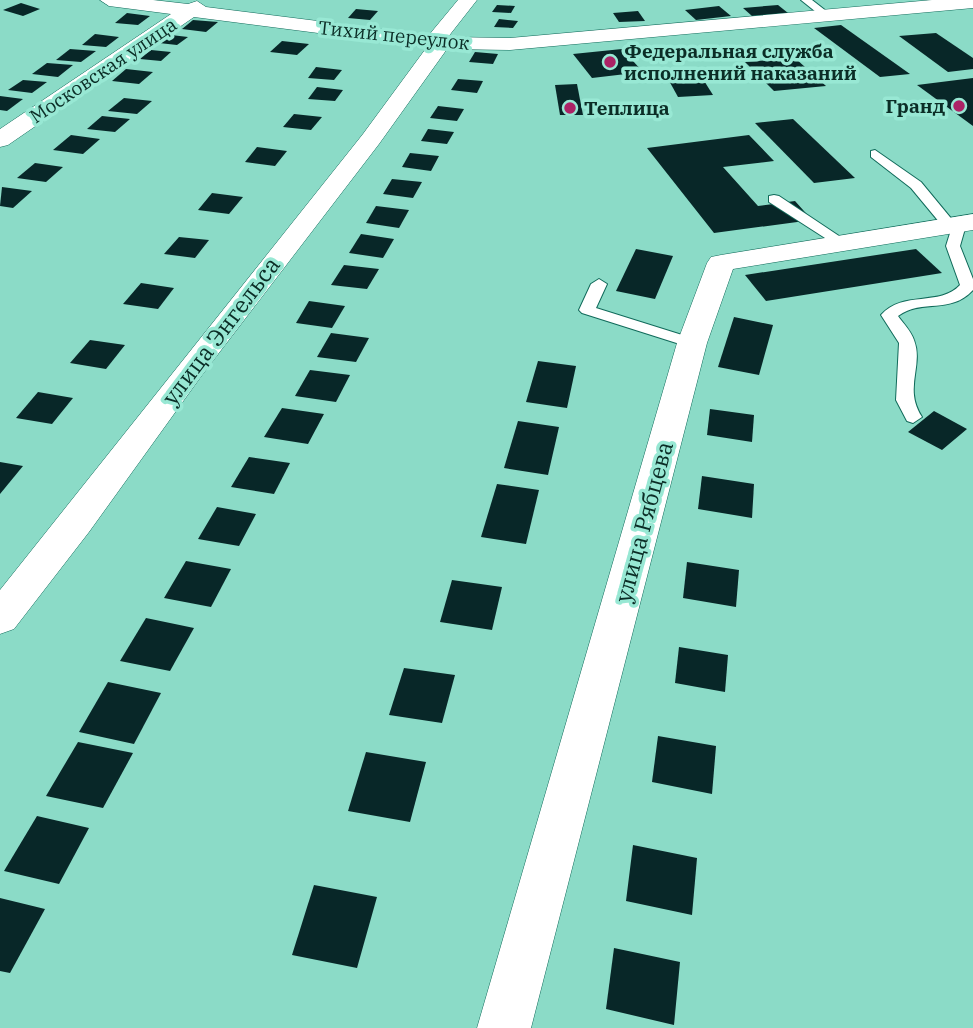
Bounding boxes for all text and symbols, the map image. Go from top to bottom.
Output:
street label: Московская улица [25,12,181,128]
street label: Тихий переулок [317,15,471,55]
place label: Федеральная служба исполнений наказаний [624,39,857,85]
marker: Федеральная служба исполнений наказаний [602,54,618,70]
place label: Гранд [885,94,946,118]
place label: Теплица [584,96,670,120]
marker: Гранд [951,98,967,114]
marker: Теплица [562,100,578,116]
street label: улица Энгельса [155,250,286,411]
street label: улица Рябцева [607,438,679,606]

